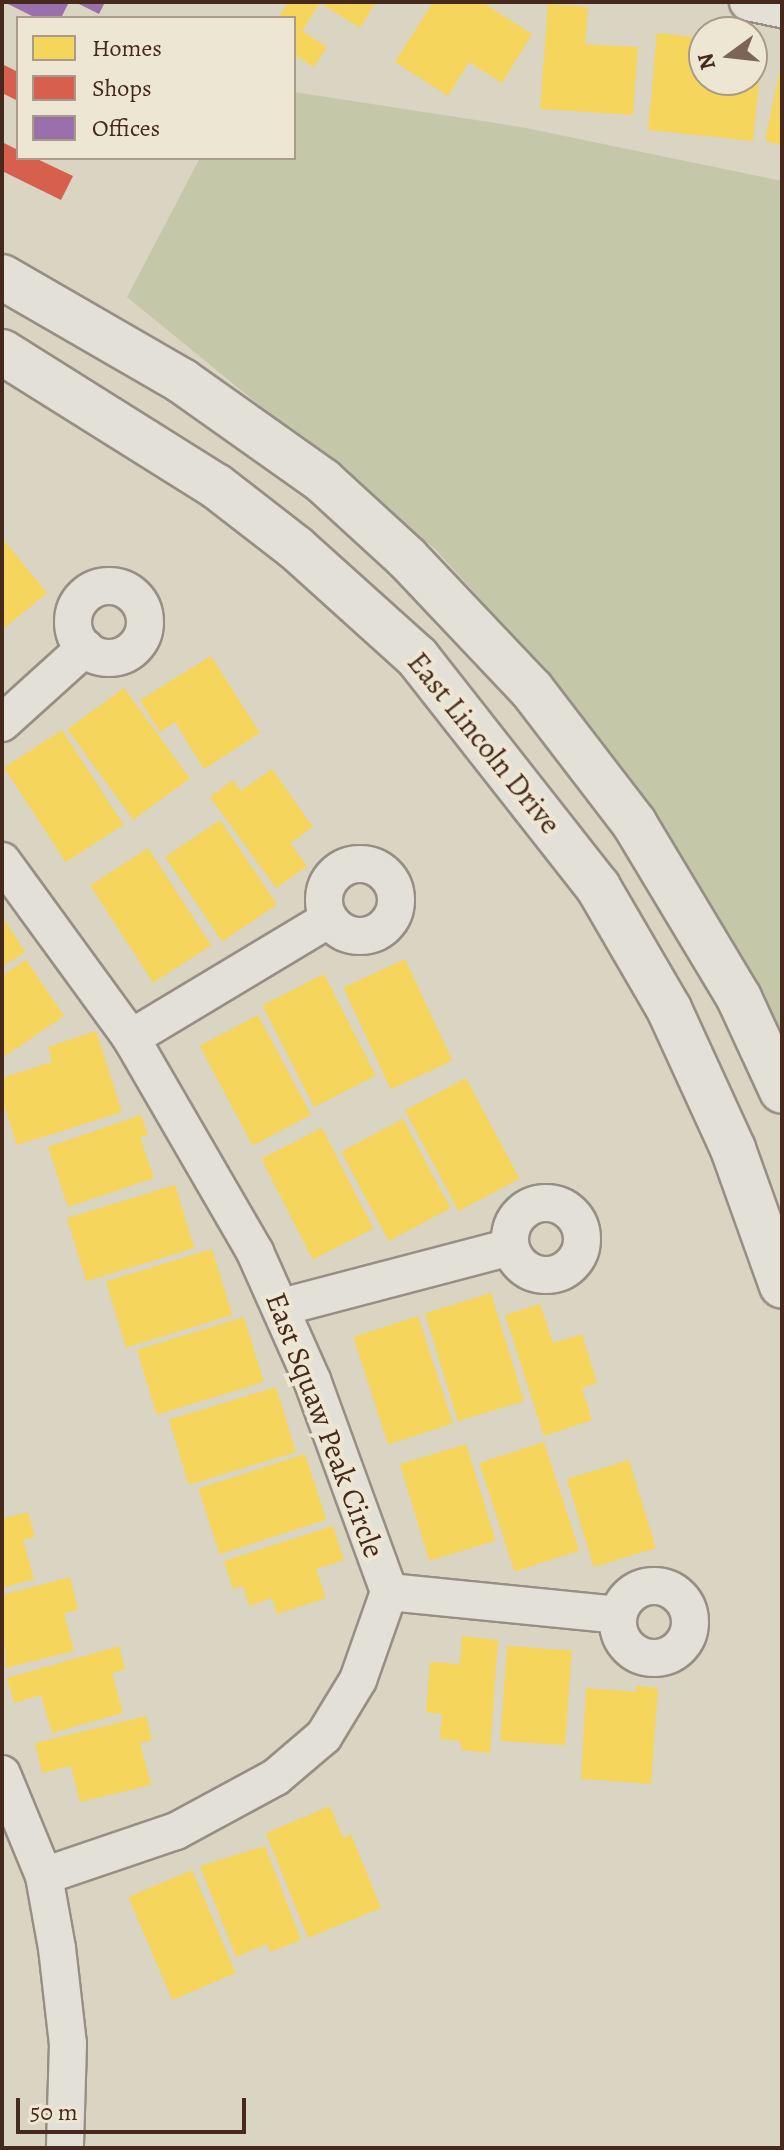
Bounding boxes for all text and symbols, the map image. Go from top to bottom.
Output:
legend [16,16,296,160]
north arrow [688,16,768,96]
text: Homes [92,32,162,64]
text: N [690,50,723,73]
text: Shops [92,72,152,104]
text: Offices [92,112,160,144]
street label: East Lincoln Drive [400,645,568,841]
street label: East Squaw Peak Circle [258,1287,392,1563]
scale bar [20,2082,250,2132]
text: 50 m [30,2096,78,2128]

